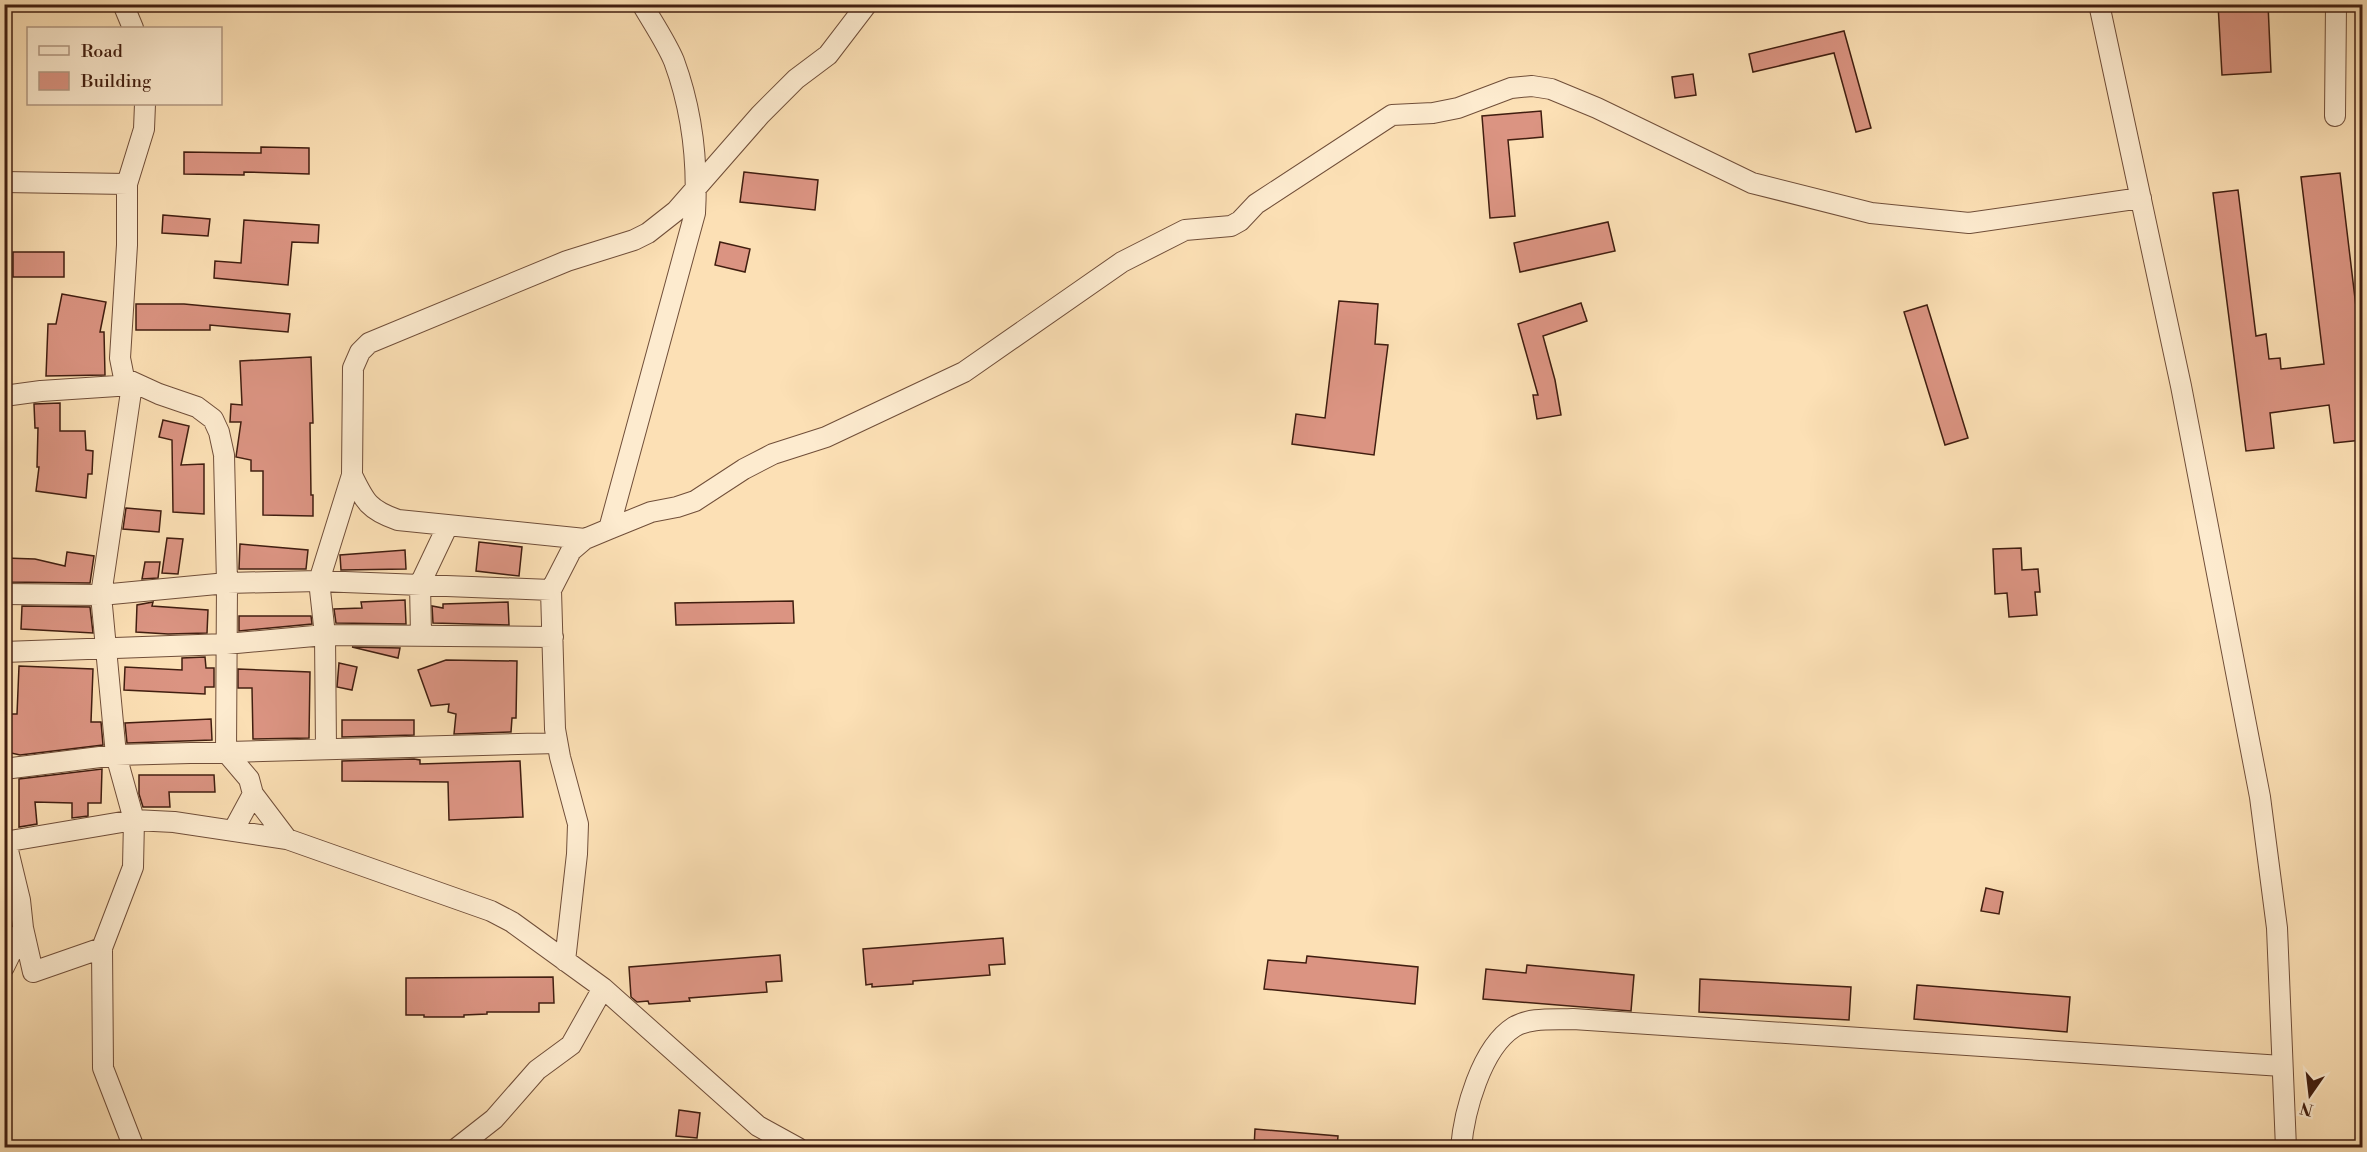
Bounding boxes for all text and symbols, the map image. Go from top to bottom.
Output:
legend [27,27,222,105]
text: Road [81,40,124,63]
text: Building [80,70,152,93]
north arrow [2280,1065,2340,1125]
text: N [2298,1097,2315,1120]

